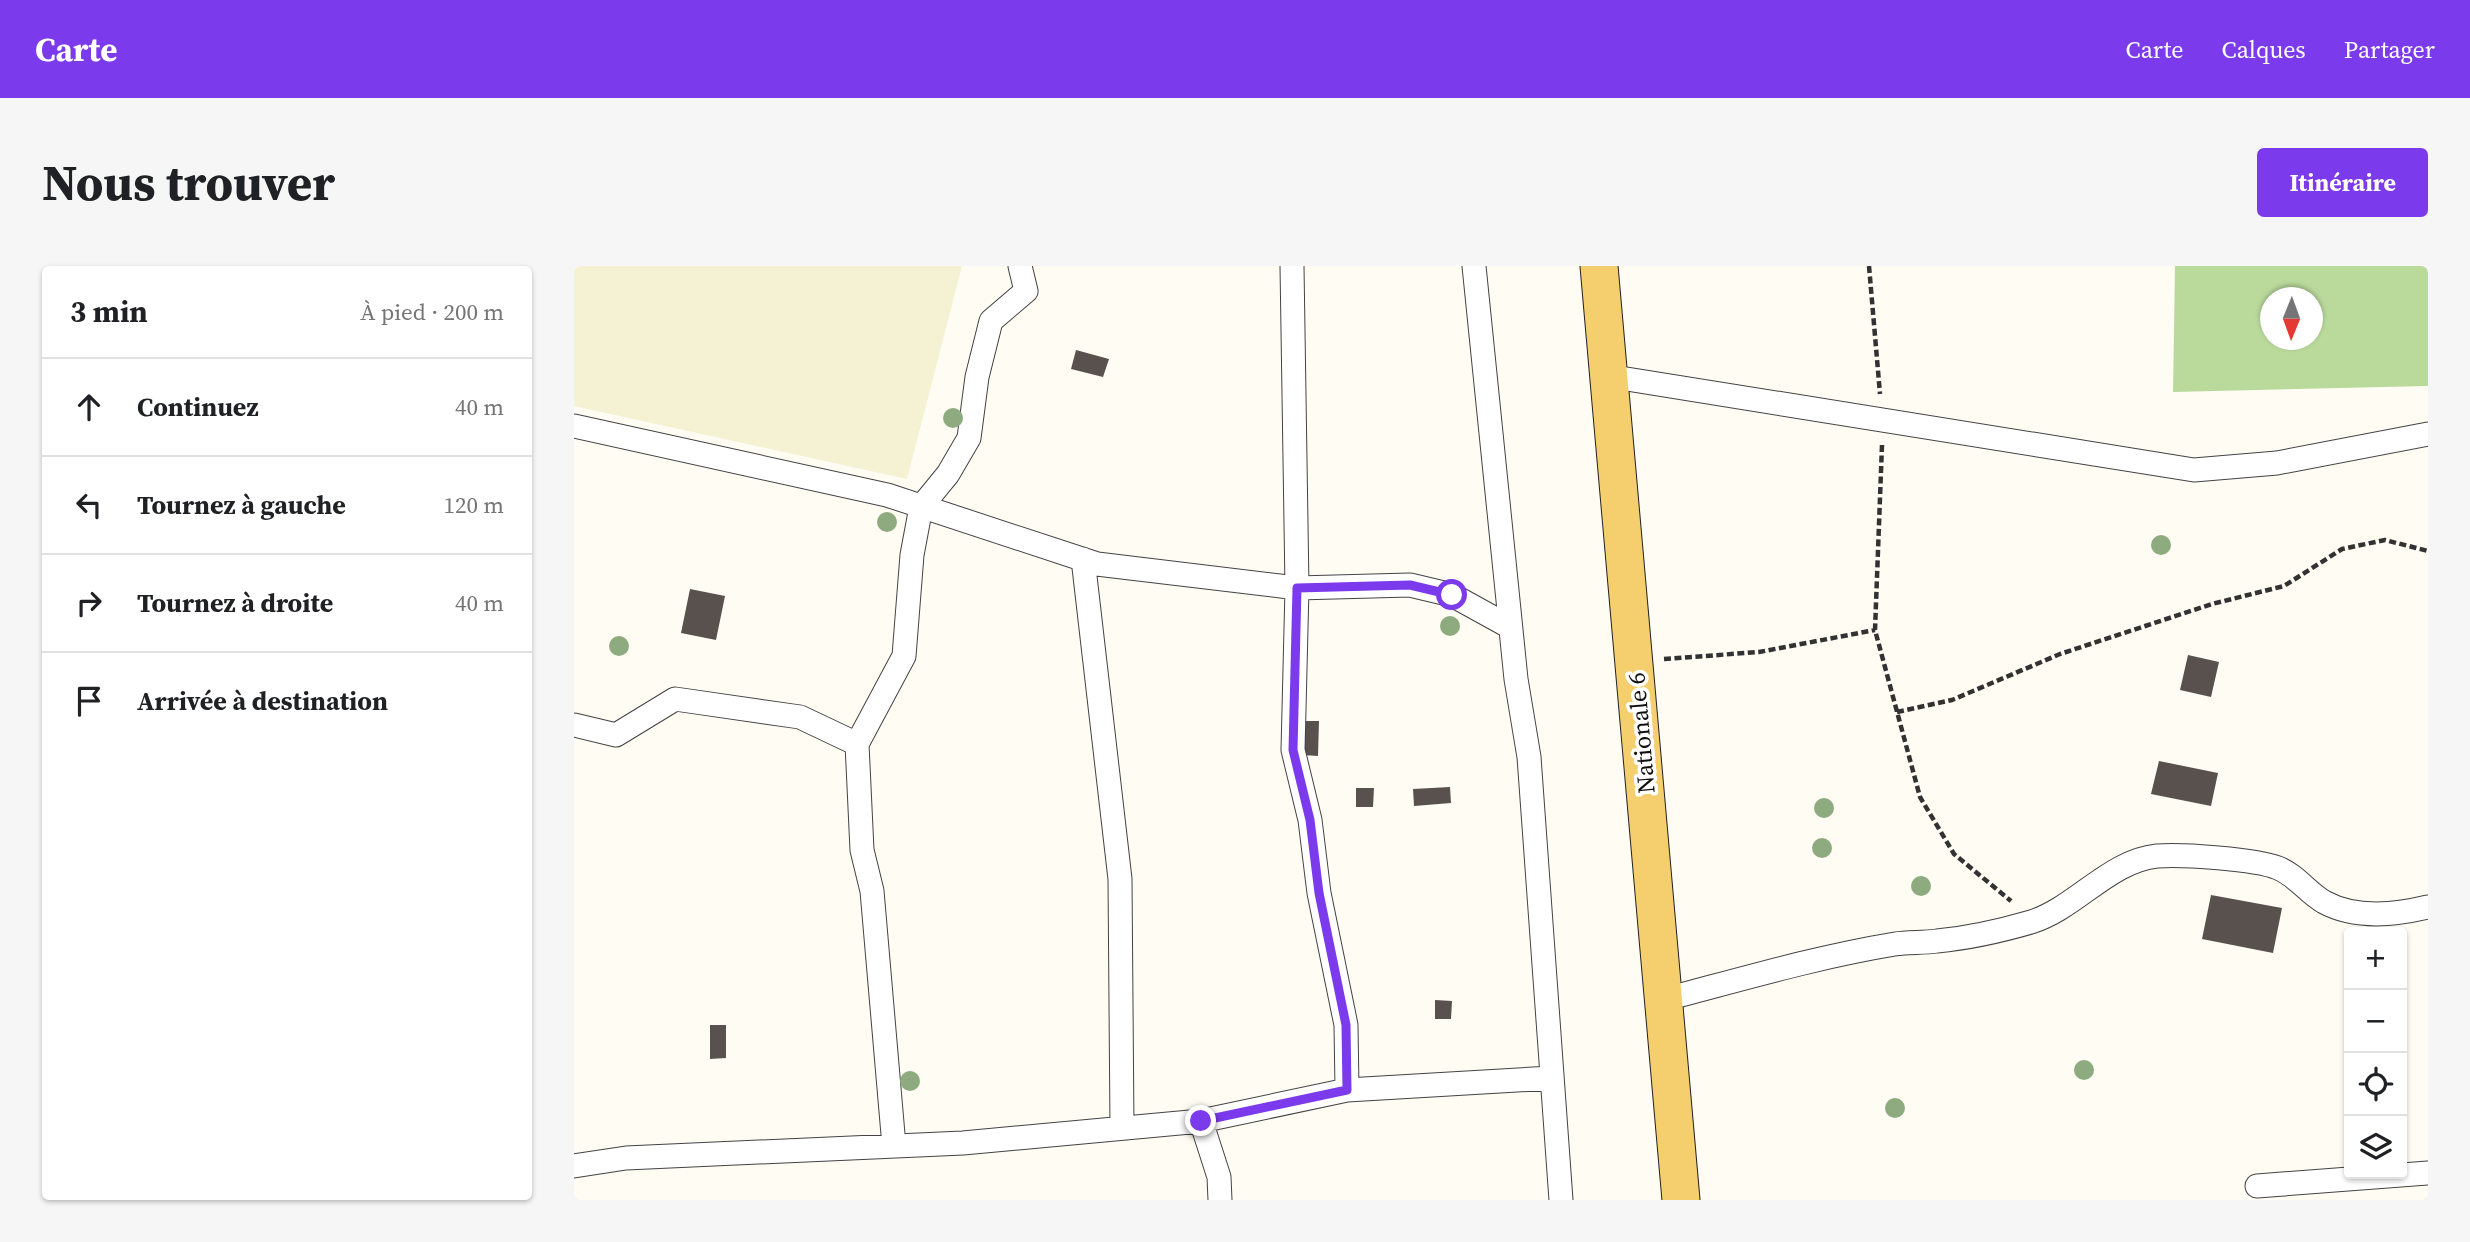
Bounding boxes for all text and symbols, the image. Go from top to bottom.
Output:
text: Carte [35,27,117,72]
text: Carte [2126,33,2184,66]
text: Calques [2222,33,2306,66]
text: Partager [2344,33,2435,66]
button: Itinéraire [2257,148,2428,217]
text: Nous trouver [42,149,335,216]
north arrow [2260,287,2323,350]
text: 3 min [70,291,148,332]
text: À pied · 200 m [360,296,504,328]
icon: ahead [70,388,108,426]
text: Continuez [137,389,258,425]
text: 40 m [455,391,504,423]
icon: left [70,486,108,524]
text: Tournez à gauche [137,487,346,523]
text: 120 m [443,489,504,521]
route start [1436,579,1467,610]
icon: right [70,584,108,622]
text: Tournez à droite [137,585,333,621]
text: 40 m [455,587,504,619]
street label: Nationale 6 [1619,671,1663,795]
icon: arrive [70,682,108,720]
text: Arrivée à destination [137,683,388,719]
map controls [2344,927,2407,1179]
button: + [2344,927,2407,990]
button: − [2344,990,2407,1053]
button: locate [2344,1053,2407,1116]
route end [1185,1105,1216,1136]
button: layers [2344,1116,2407,1179]

